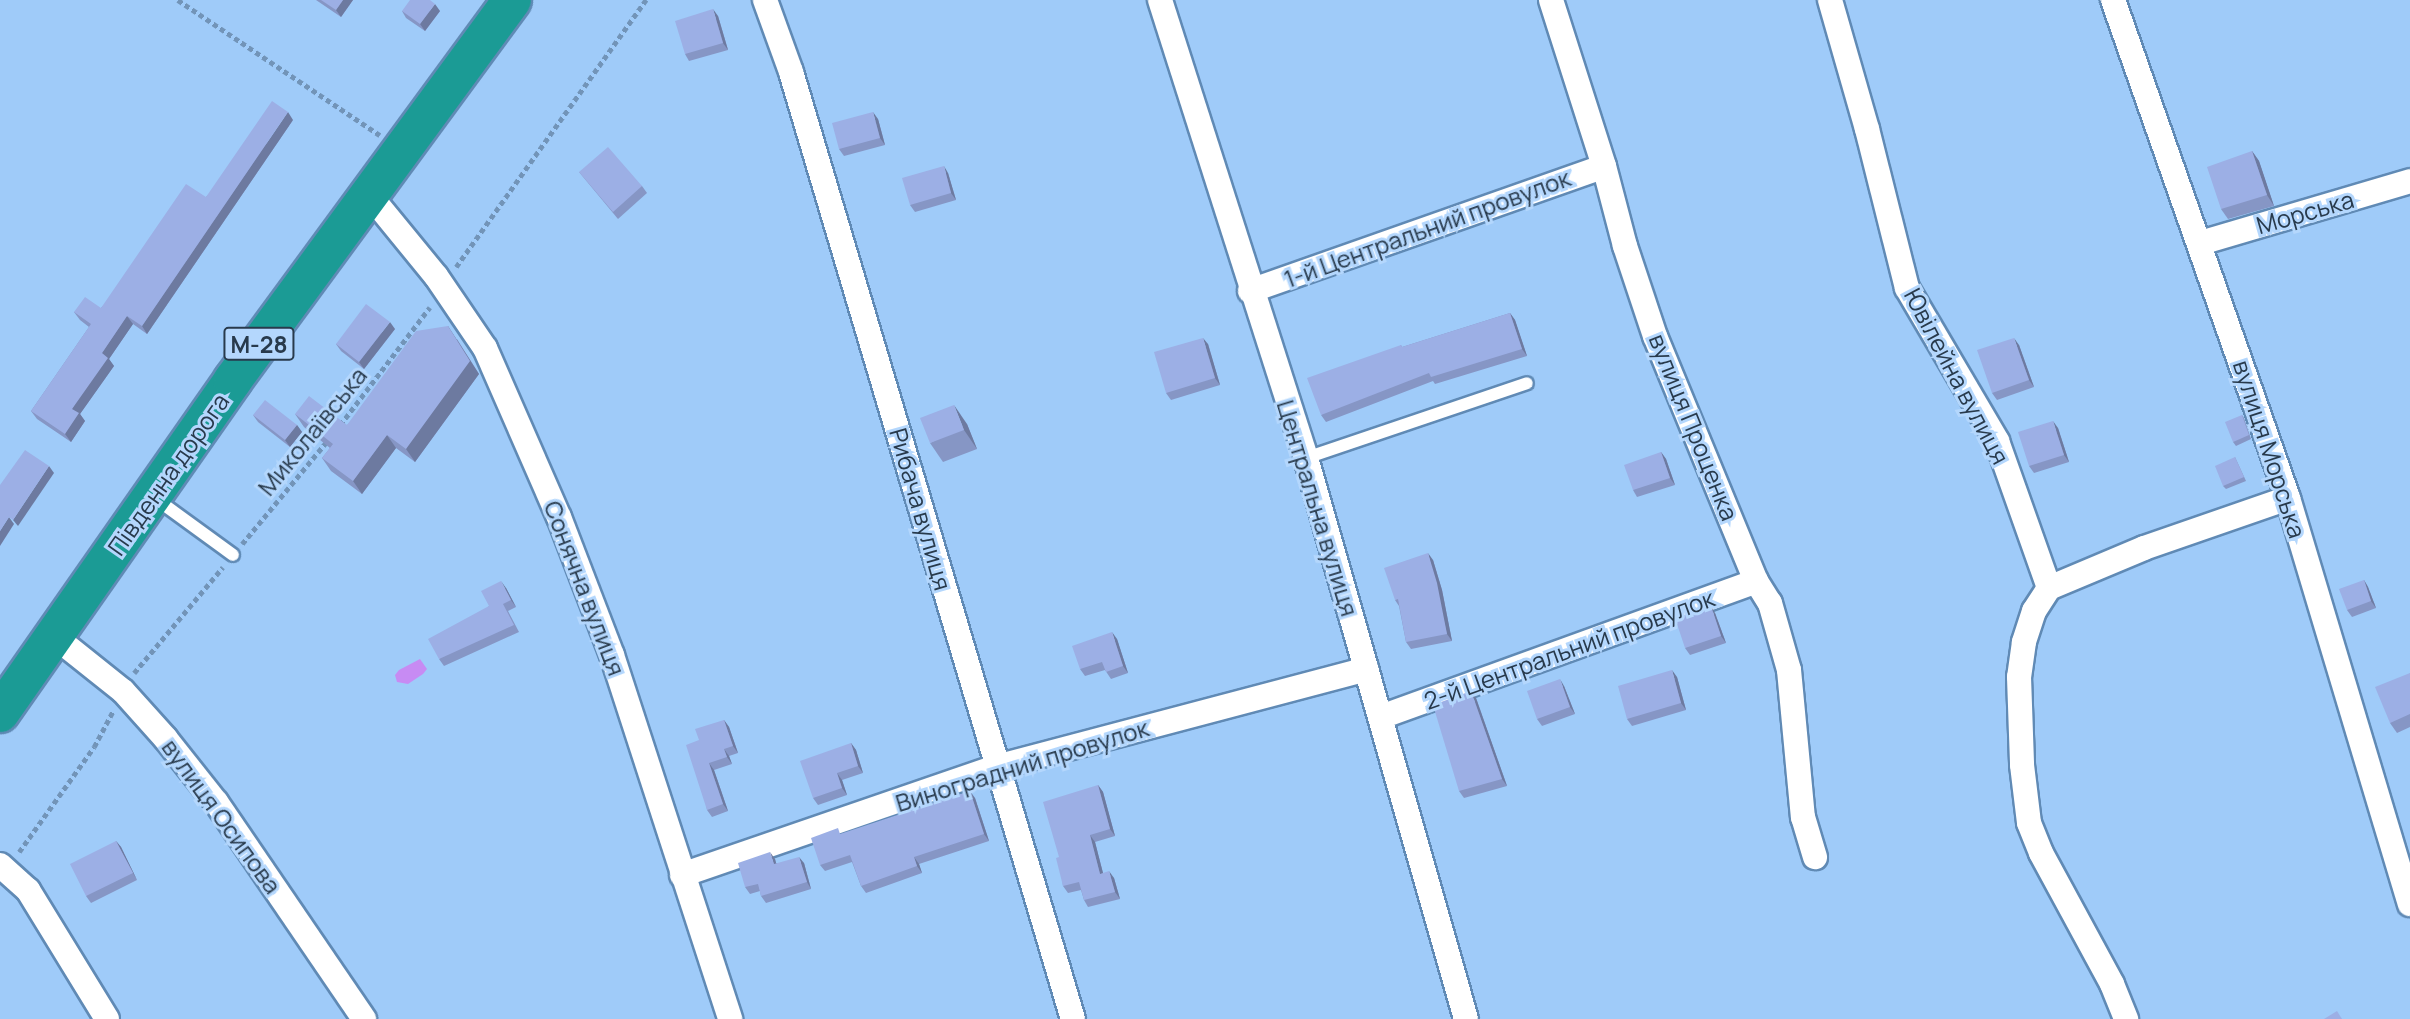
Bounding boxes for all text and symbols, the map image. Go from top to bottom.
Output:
street label: 1-й Центральний провулок [1280,163,1574,293]
street label: Морська [2253,184,2357,240]
street label: Ювілейна вулиця [1899,283,2015,469]
road number: М-28 [222,324,296,364]
street label: вулиця Проценка [1643,330,1745,524]
street label: вулиця Морська [2228,356,2312,542]
street label: Миколаївська [252,361,372,501]
street label: Південна дорога [101,388,235,560]
street label: Центральна вулиця [1271,397,1365,619]
street label: Рибача вулиця [884,425,958,593]
street label: Сонячна вулиця [538,497,632,679]
street label: 2-й Центральний провулок [1420,583,1718,715]
street label: Виноградний провулок [892,713,1152,817]
street label: вулиця Осипова [156,733,288,899]

